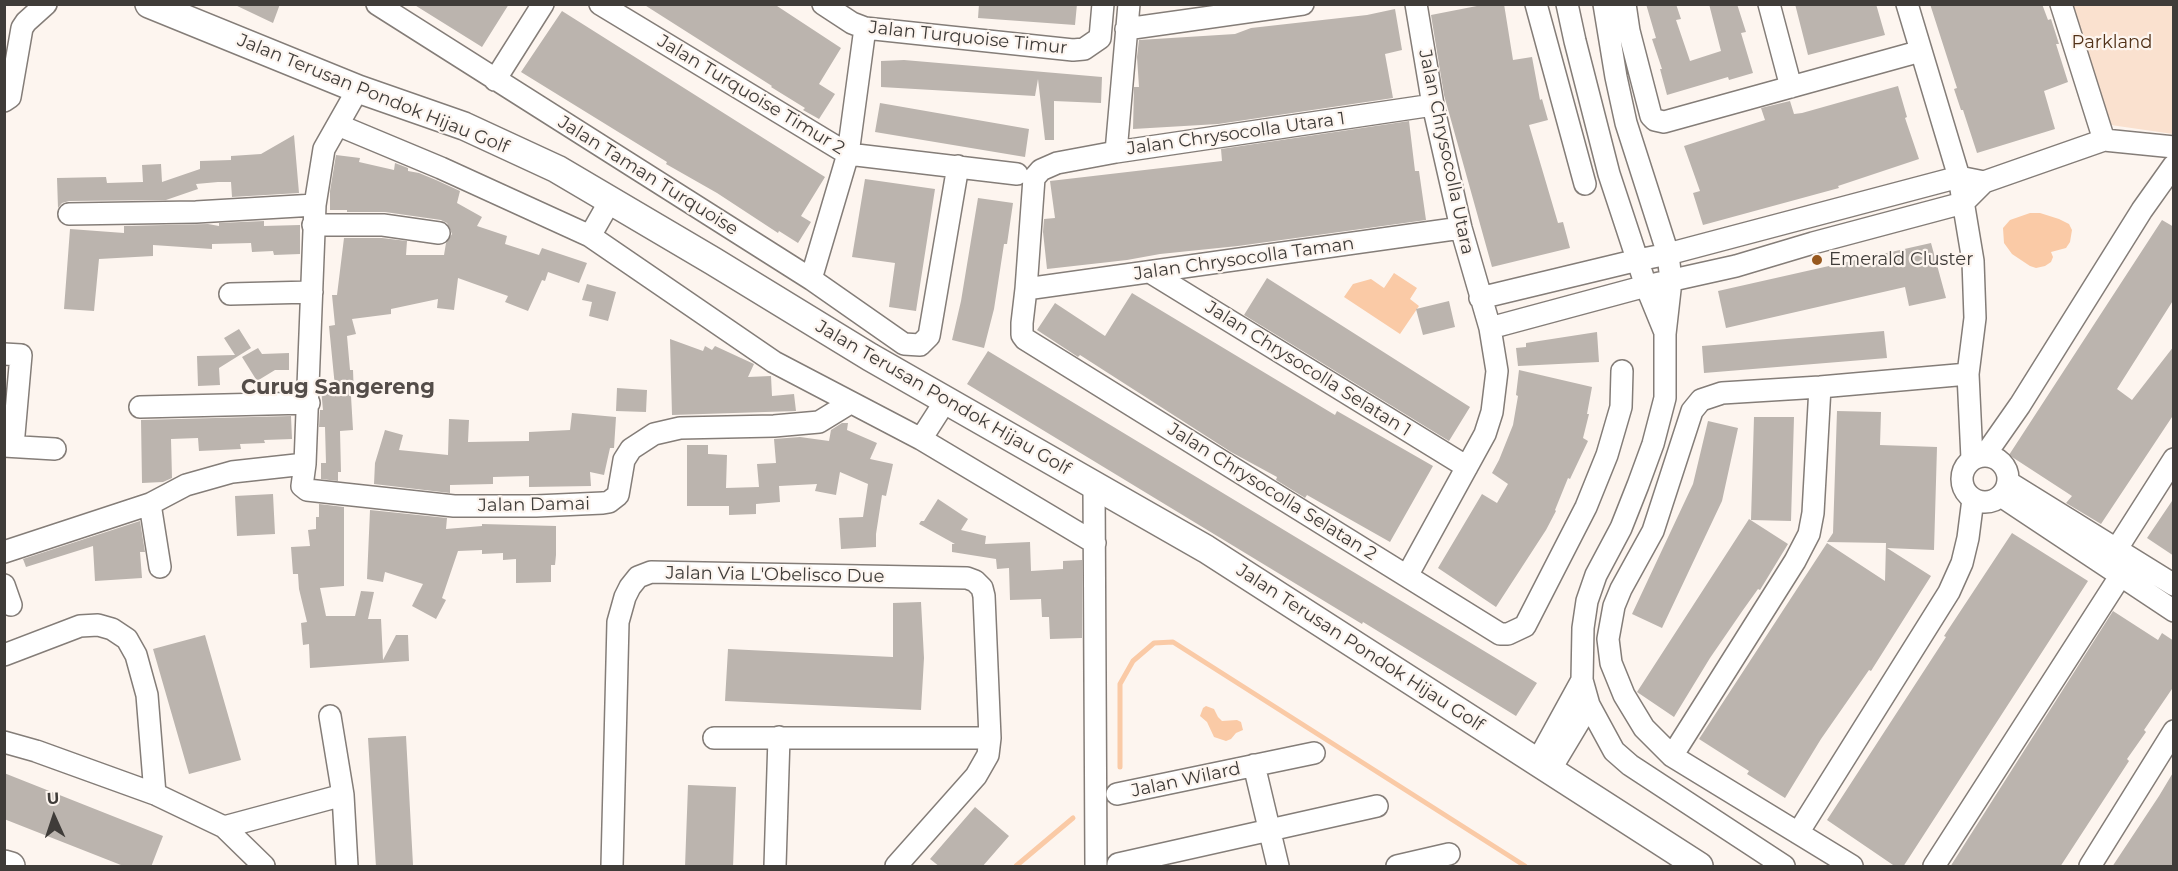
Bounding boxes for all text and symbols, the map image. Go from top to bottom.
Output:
street label: Jalan Turquoise Timur [868,17,1068,59]
street label: Jalan Terusan Pondok Hijau Golf [234,29,512,159]
street label: Jalan Turquoise Timur 2 [654,31,848,159]
park label: Parkland [2072,32,2152,54]
street label: Jalan Chrysocolla Utara [1414,48,1478,256]
street label: Jalan Chrysocolla Utara 1 [1125,108,1347,160]
street label: Jalan Taman Turquoise [554,112,742,240]
street label: Jalan Chrysocolla Taman [1132,233,1356,285]
place label: Emerald Cluster [1829,249,1973,271]
marker: Emerald Cluster [1810,253,1824,267]
street label: Jalan Chrysocolla Selatan 1 [1201,297,1415,441]
street label: Jalan Terusan Pondok Hijau Golf [812,316,1074,480]
district label: Curug Sangereng [241,375,435,401]
street label: Jalan Chrysocolla Selatan 2 [1164,419,1380,565]
street label: Jalan Damai [478,493,590,517]
street label: Jalan Terusan Pondok Hijau Golf [1232,560,1488,736]
street label: Jalan Via L'Obelisco Due [665,562,885,588]
street label: Jalan Wilard [1129,758,1243,802]
north arrow [24,787,84,847]
text: U [46,789,60,808]

